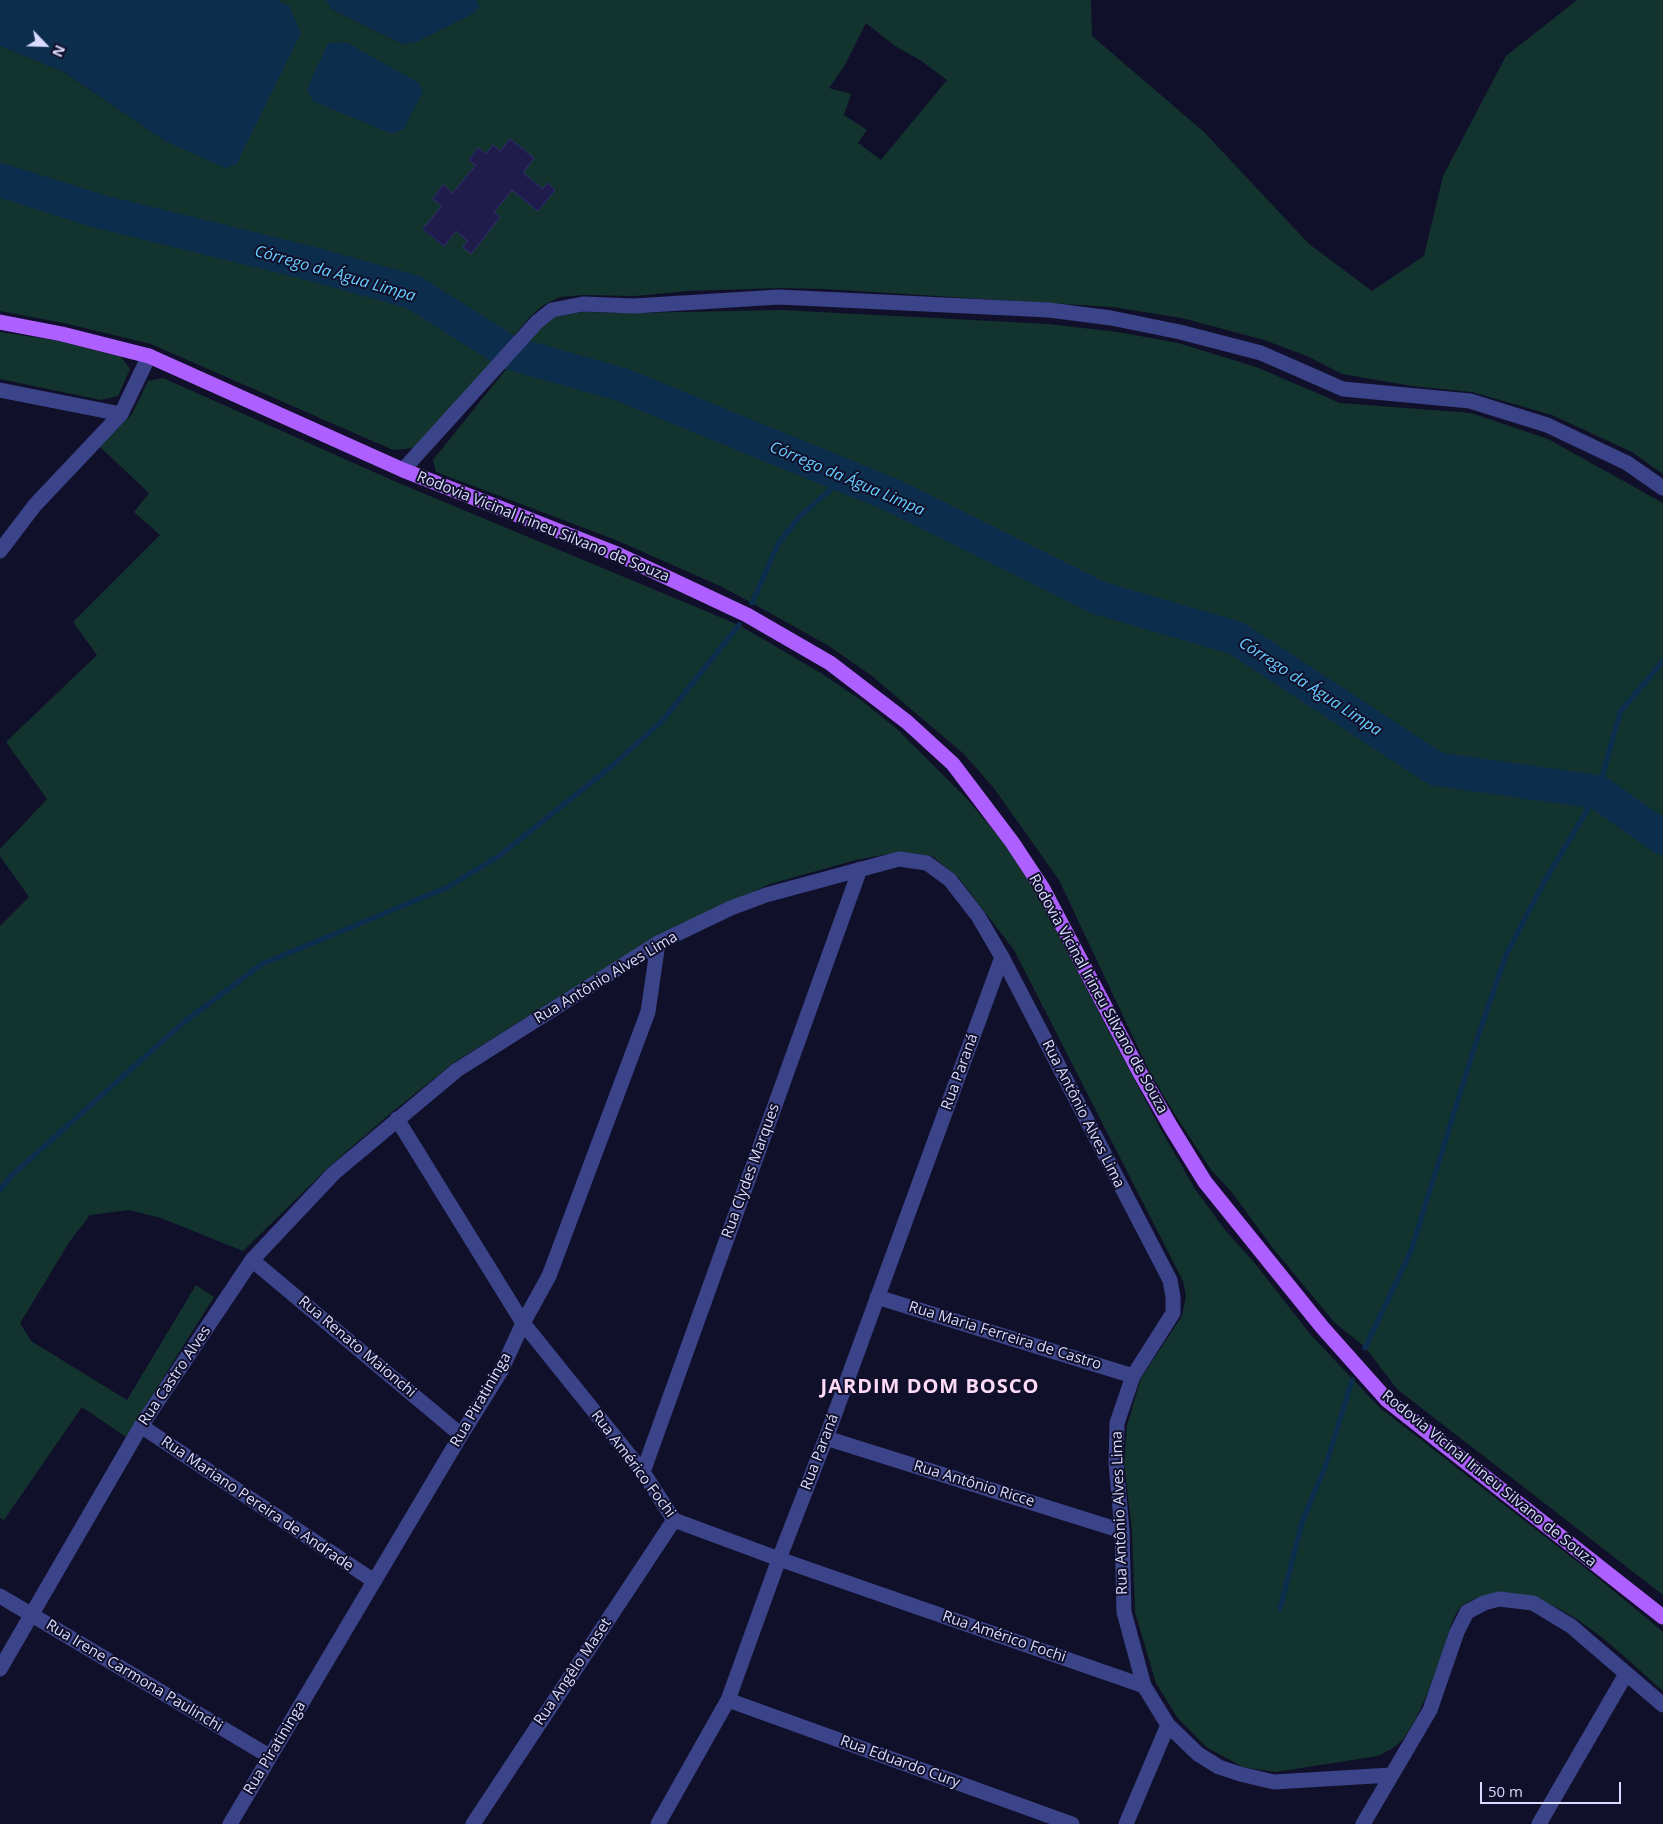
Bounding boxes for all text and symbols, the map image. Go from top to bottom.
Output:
north arrow [20,20,70,70]
text: N [48,42,70,60]
water label: Córrego da Água Limpa [252,242,418,306]
water label: Córrego da Água Limpa [767,438,927,520]
street label: Rodovia Vicinal Irineu Silvano de Souza [414,468,672,586]
water label: Córrego da Água Limpa [1235,634,1385,740]
street label: Rodovia Vicinal Irineu Silvano de Souza [1024,871,1172,1117]
street label: Rua Antônio Alves Lima [531,928,681,1028]
street label: Rua Paraná [938,1031,982,1113]
street label: Rua Antônio Alves Lima [1038,1037,1128,1191]
street label: Rua Clydes Marques [718,1101,784,1241]
street label: Rua Renato Maionchi [294,1292,420,1402]
street label: Rua Maria Ferreira de Castro [906,1298,1104,1374]
street label: Rua Castro Alves [135,1323,215,1429]
street label: Rua Piratininga [447,1350,515,1450]
district label: JARDIM DOM BOSCO [819,1375,1041,1399]
street label: Rodovia Vicinal Irineu Silvano de Souza [1378,1387,1600,1571]
street label: Rua Américo Fochi [587,1407,679,1521]
street label: Rua Paraná [797,1411,843,1493]
street label: Rua Antônio Alves Lima [1108,1431,1132,1595]
street label: Rua Mariano Pereira de Andrade [157,1433,357,1575]
street label: Rua Antônio Ricce [911,1457,1037,1511]
street label: Rua Américo Fochi [940,1607,1068,1667]
street label: Rua Angêlo Maset [530,1615,616,1729]
street label: Rua Irene Carmona Paulinchi [42,1616,226,1736]
street label: Rua Piratininga [240,1698,310,1798]
street label: Rua Eduardo Cury [838,1732,962,1792]
scale bar [1483,1772,1624,1804]
text: 50 m [1488,1781,1523,1801]

